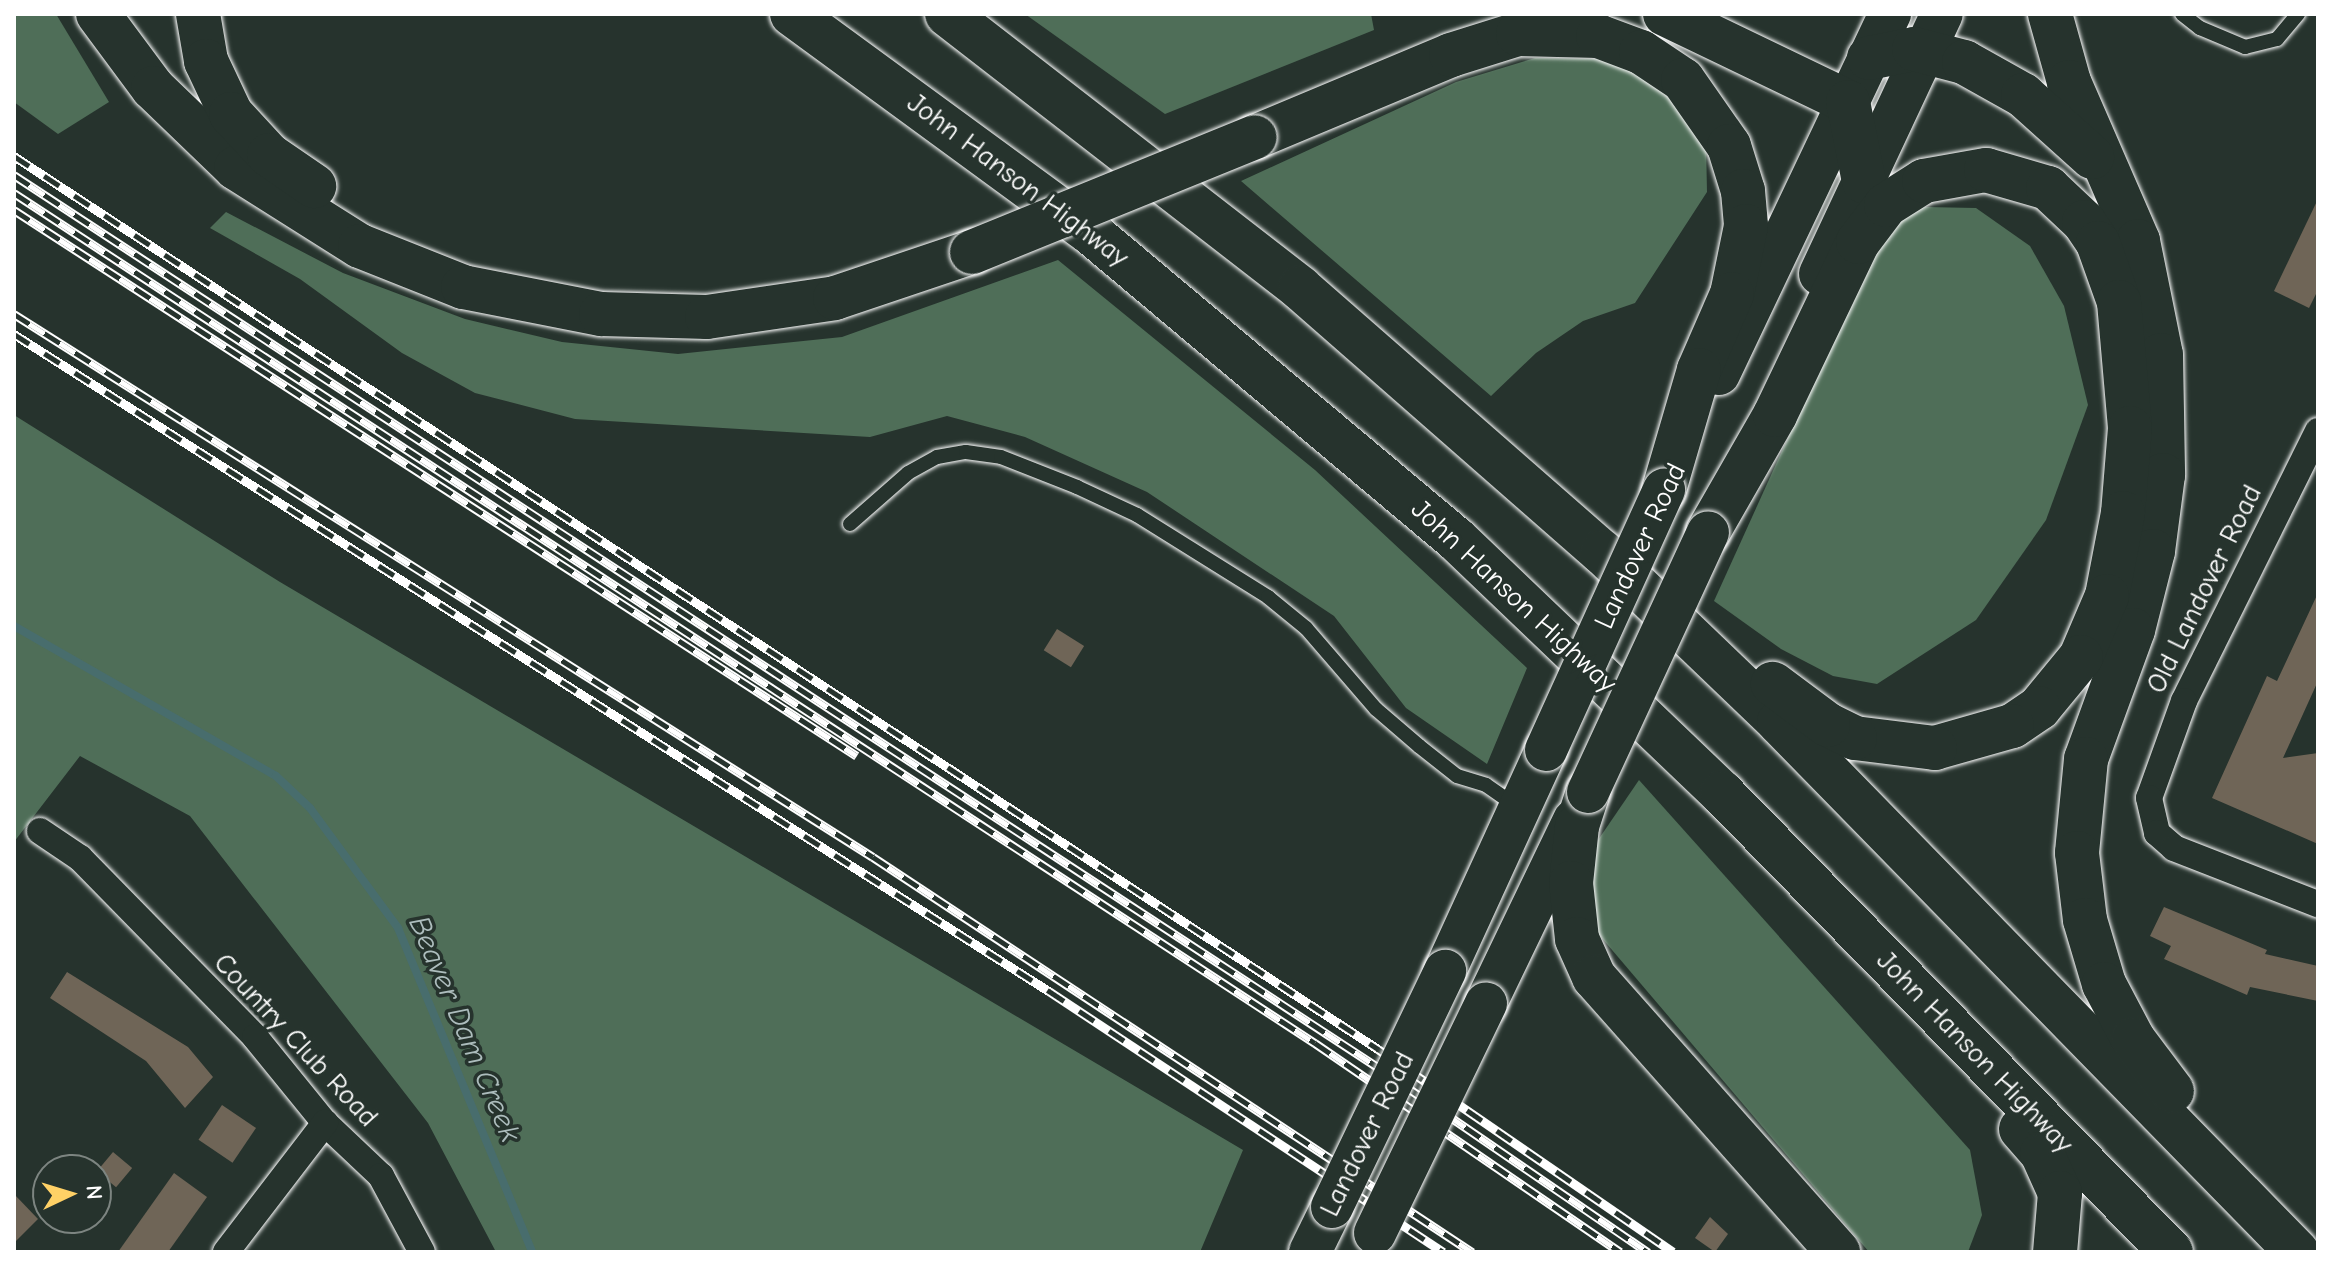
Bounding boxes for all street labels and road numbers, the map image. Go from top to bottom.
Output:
street label: John Hanson Highway [901,86,1135,274]
street label: Landover Road [1587,458,1693,634]
street label: Old Landover Road [2139,480,2269,698]
street label: John Hanson Highway [1404,492,1624,700]
street label: John Hanson Highway [1870,944,2080,1160]
street label: Country Club Road [207,946,385,1134]
street label: Landover Road [1313,1046,1421,1222]

